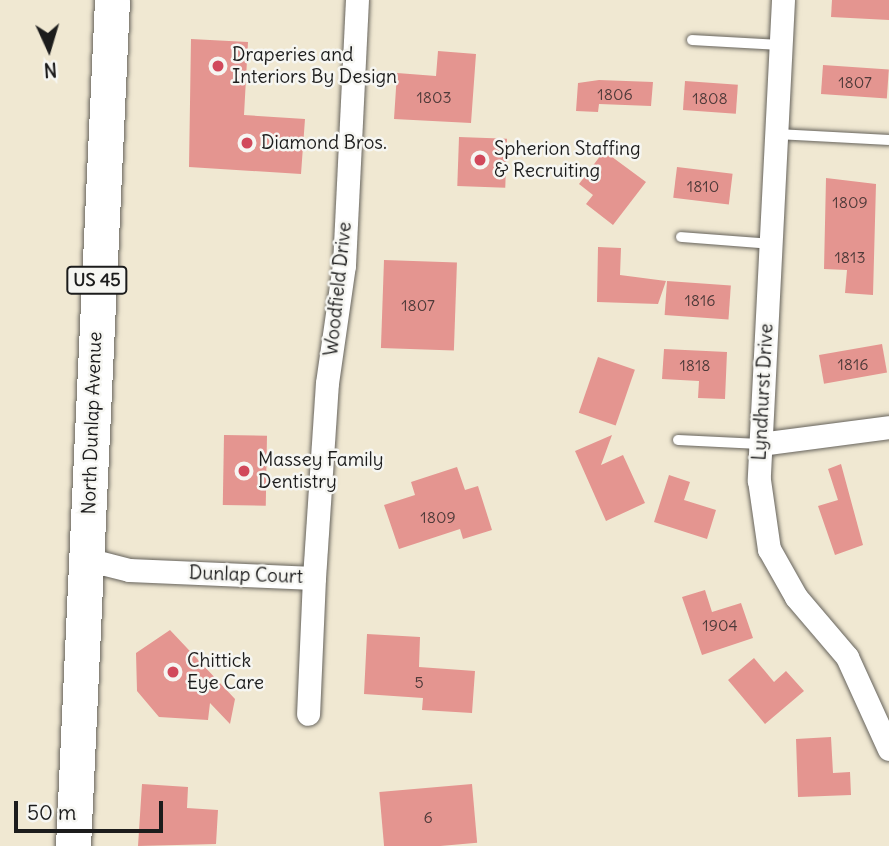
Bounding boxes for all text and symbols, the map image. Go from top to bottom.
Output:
north arrow [14,14,84,84]
place label: Draperies and Interiors By Design [232,44,397,88]
text: N [43,58,58,82]
marker: Draperies and Interiors By Design [210,58,226,74]
house number: 1807 [838,72,872,92]
house number: 1806 [597,84,633,104]
house number: 1803 [416,87,452,107]
house number: 1808 [692,88,728,108]
place label: Diamond Bros. [261,132,387,154]
marker: Diamond Bros. [239,135,255,151]
place label: Spherion Staffing & Recruiting [494,138,641,182]
marker: Spherion Staffing & Recruiting [472,152,488,168]
house number: 1810 [687,176,719,196]
house number: 1809 [832,192,868,212]
street label: Woodfield Drive [320,221,356,357]
house number: 1813 [834,247,866,267]
road number: US 45 [66,266,128,294]
house number: 1816 [684,290,716,310]
house number: 1807 [401,295,435,315]
street label: Lyndhurst Drive [748,323,778,461]
street label: North Dunlap Avenue [77,331,107,515]
house number: 1816 [837,354,869,374]
house number: 1818 [679,355,711,375]
place label: Massey Family Dentistry [258,449,384,493]
marker: Massey Family Dentistry [236,463,252,479]
house number: 1809 [420,507,456,527]
street label: Dunlap Court [189,562,303,588]
house number: 1904 [702,615,738,635]
place label: Chittick Eye Care [187,650,264,694]
marker: Chittick Eye Care [165,664,181,680]
house number: 5 [414,672,424,692]
scale bar [18,786,166,830]
text: 50 m [27,799,76,826]
house number: 6 [423,807,433,827]

